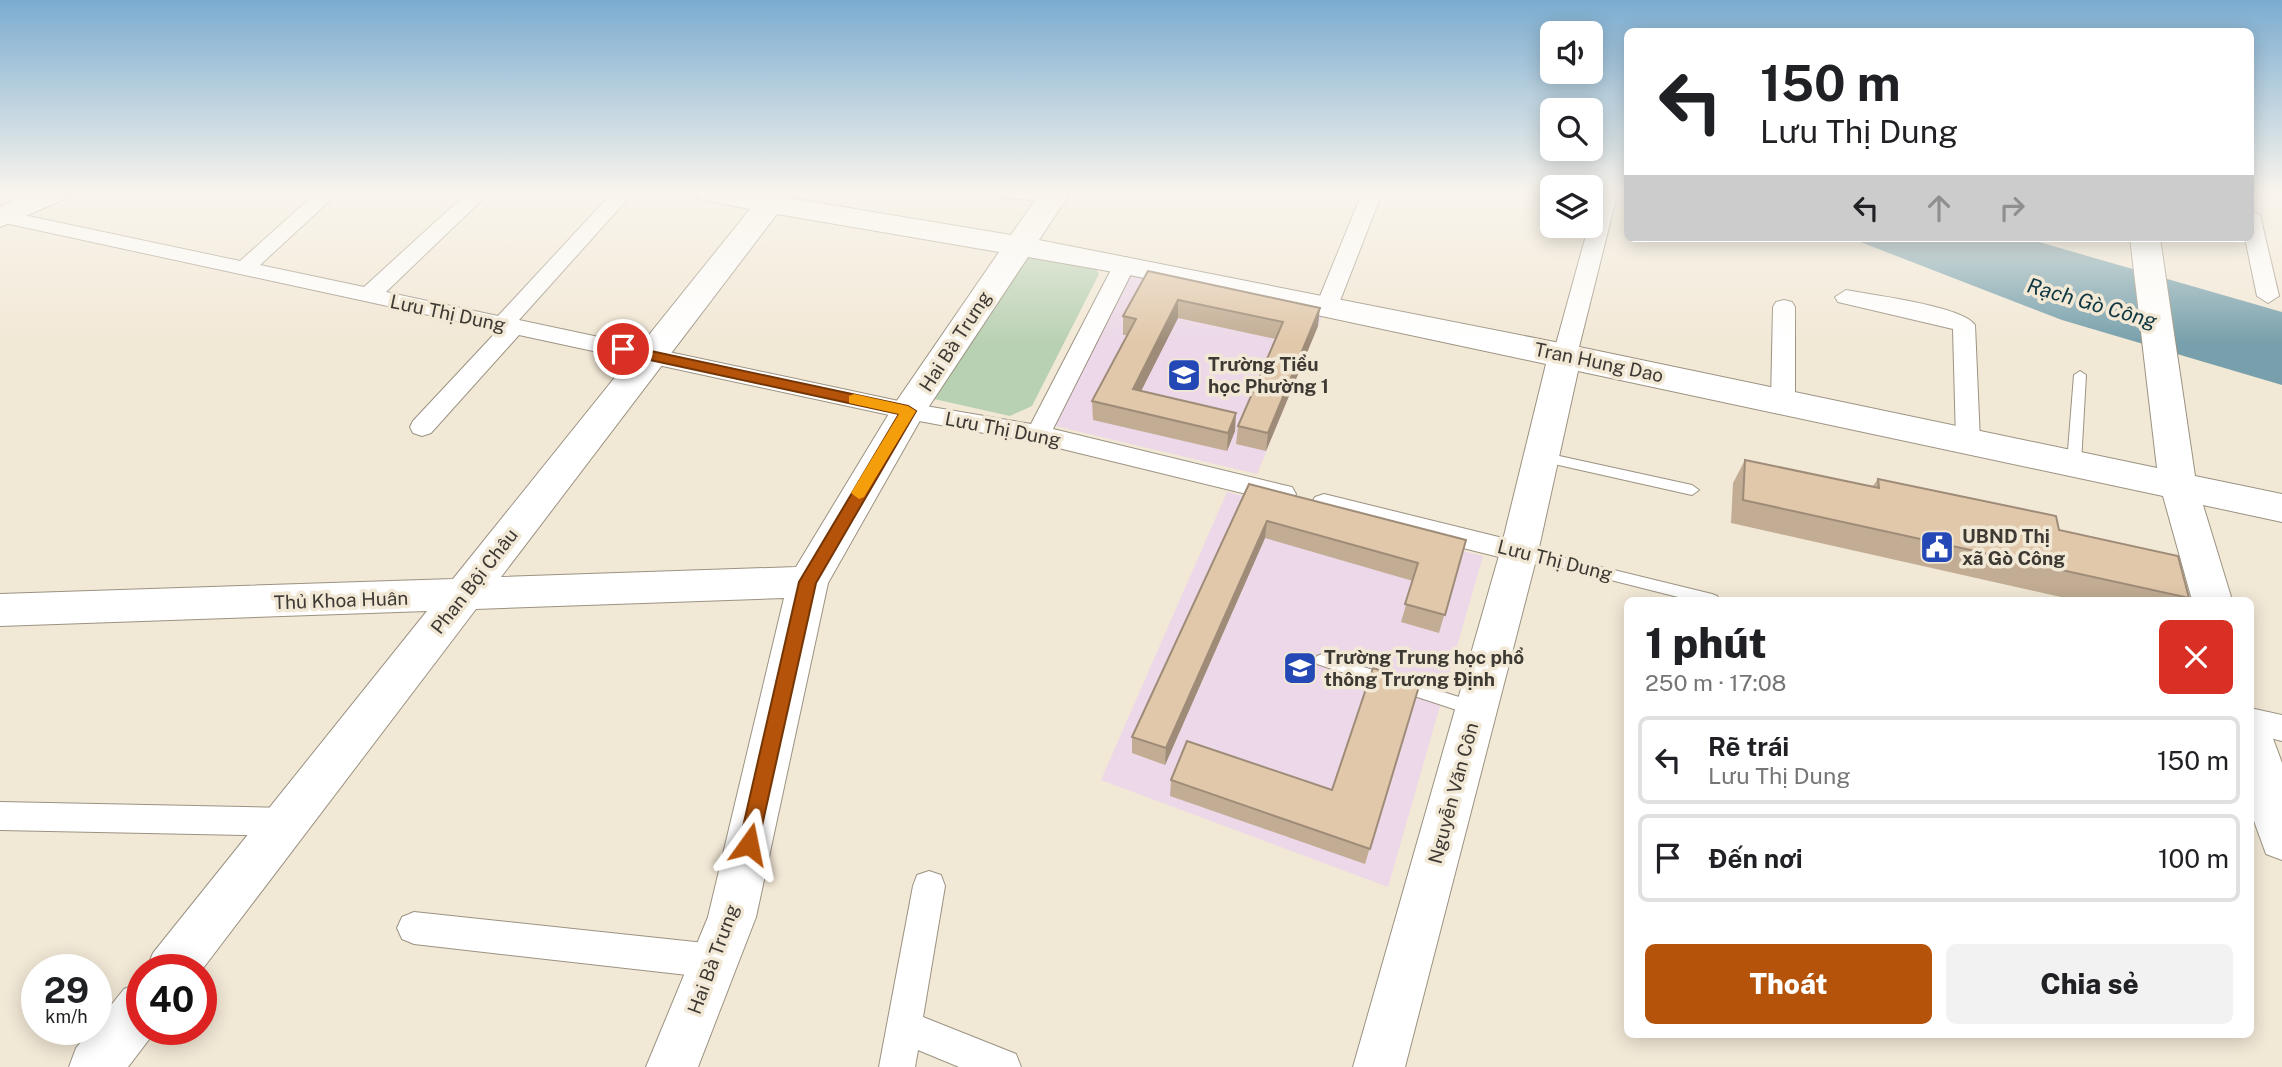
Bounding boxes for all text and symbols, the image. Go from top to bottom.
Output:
map controls [1540,21,1603,238]
button: sound [1540,21,1603,84]
text: 150 m [1760,54,1901,112]
icon: left [1645,56,1736,147]
button: search [1540,98,1603,161]
text: Lưu Thị Dung [1760,113,1958,150]
button: layers [1540,175,1603,238]
icon: left [1847,189,1885,227]
icon: ahead [1920,189,1958,227]
icon: right [1993,189,2031,227]
water label: Rạch Gò Công [2024,273,2160,334]
street label: Hai Bà Trưng [914,287,996,395]
street label: Lưu Thị Dung [388,290,508,336]
pin [593,319,653,379]
icon: arrive [604,330,642,368]
street label: Tran Hung Dao [1532,338,1666,386]
place label: Trường Tiểu học Phường 1 [1208,353,1329,397]
school or university icon: Trường Tiểu học Phường 1 [1165,356,1203,394]
street label: Lưu Thị Dung [943,407,1063,451]
street label: Phan Bội Châu [426,524,522,638]
place label: UBND Thị xã Gò Công [1962,525,2065,569]
public building icon: UBND Thị xã Gò Công [1918,528,1956,566]
street label: Lưu Thị Dung [1495,535,1615,585]
street label: Thủ Khoa Huân [273,587,409,613]
text: 1 phút [1645,618,1767,667]
button: close [2159,620,2233,694]
place label: Trường Trung học phổ thông Trương Định [1324,646,1524,690]
school or university icon: Trường Trung học phổ thông Trương Định [1281,649,1319,687]
text: 250 m · 17:08 [1645,669,1786,696]
street label: Nguyễn Văn Côn [1424,720,1482,866]
text: Rẽ trái [1708,731,1789,762]
icon: left [1649,741,1687,779]
text: 150 m [2157,745,2229,776]
text: Lưu Thị Dung [1708,762,1851,789]
position arrow [712,807,786,881]
icon: arrive [1649,839,1687,877]
text: Đến nơi [1708,843,1803,874]
text: 100 m [2158,843,2229,874]
street label: Hai Bà Trưng [683,901,743,1017]
button: Thoát [1645,944,1932,1024]
button: Chia sẻ [1946,944,2233,1024]
speed limit sign: 40 [126,954,217,1045]
text: 29 [44,970,89,1011]
text: km/h [45,1006,88,1027]

